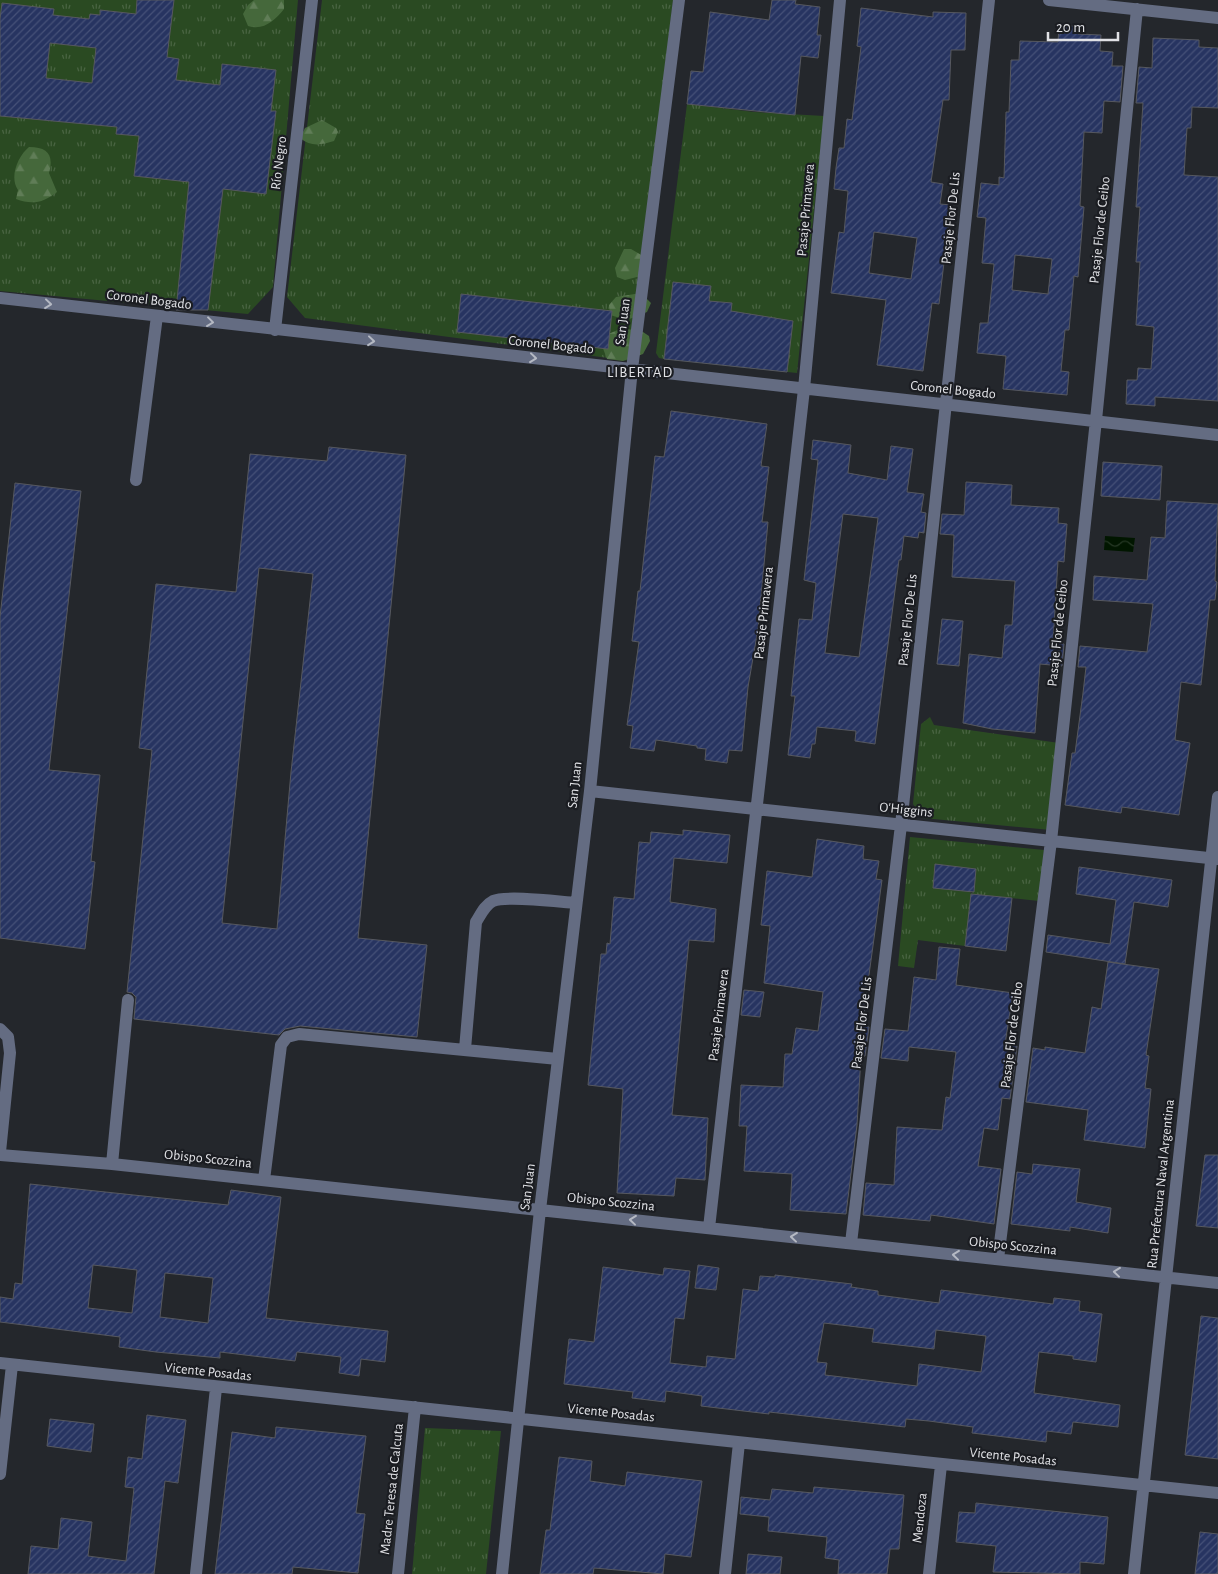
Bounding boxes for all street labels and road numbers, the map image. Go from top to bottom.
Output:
street label: Río Negro [269,135,289,191]
street label: Pasaje Primavera [795,163,817,257]
street label: Pasaje Flor De Lis [939,171,963,265]
street label: Pasaje Flor de Ceibo [1087,176,1113,284]
street label: Coronel Bogado [106,288,193,312]
street label: San Juan [613,298,633,346]
street label: Coronel Bogado [508,334,595,356]
street label: Coronel Bogado [910,379,997,401]
street label: Pasaje Primavera [752,565,776,660]
street label: Pasaje Flor De Lis [896,573,920,667]
street label: Pasaje Flor de Ceibo [1045,579,1071,687]
street label: San Juan [566,761,584,809]
street label: O'Higgins [879,800,933,820]
street label: Pasaje Primavera [706,967,732,1062]
street label: Pasaje Flor De Lis [849,976,875,1070]
street label: Pasaje Flor de Ceibo [998,981,1026,1089]
street label: Rua Prefectura Naval Argentina [1145,1098,1177,1269]
street label: Obispo Scozzina [164,1147,253,1171]
street label: San Juan [518,1163,538,1211]
street label: Obispo Scozzina [567,1190,656,1214]
street label: Obispo Scozzina [969,1234,1058,1258]
street label: Vicente Posadas [164,1360,252,1384]
street label: Vicente Posadas [567,1401,655,1425]
street label: Madre Teresa de Calcuta [378,1422,406,1555]
street label: Vicente Posadas [969,1445,1057,1469]
street label: Mendoza [910,1492,930,1544]

